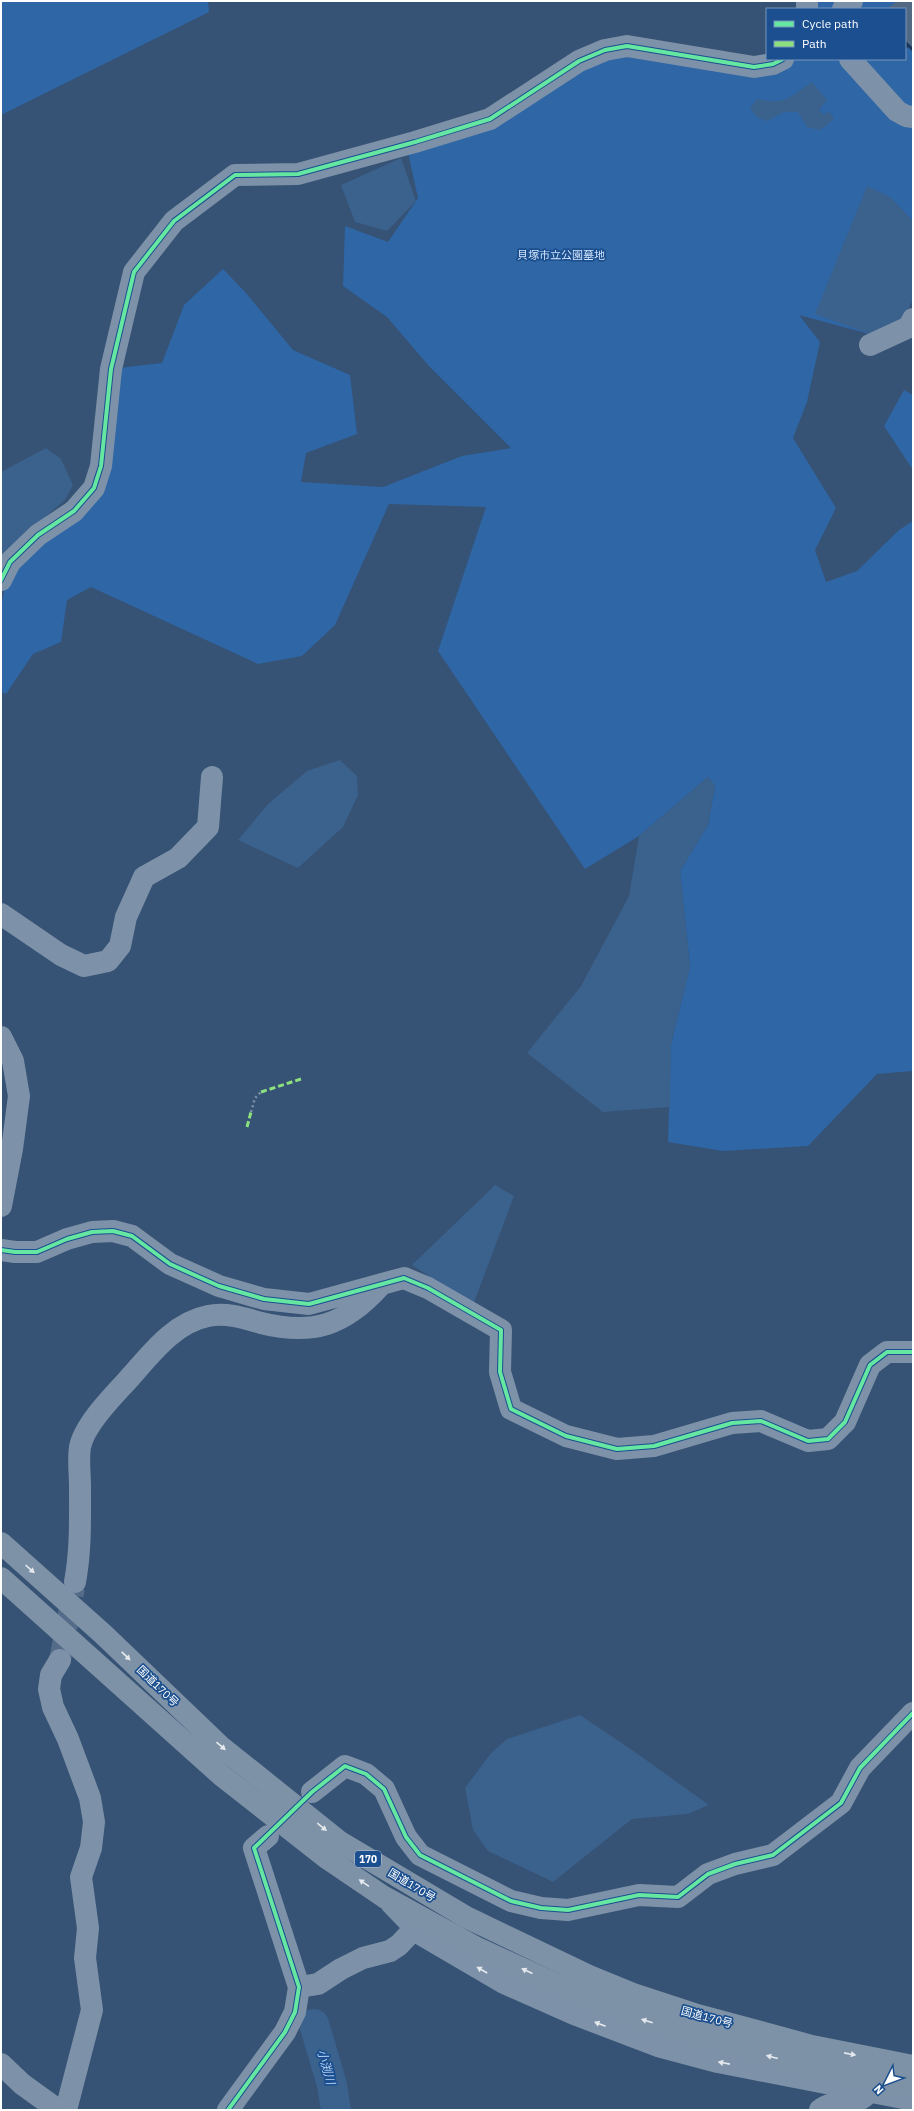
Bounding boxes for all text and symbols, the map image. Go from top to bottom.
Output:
legend [766,8,906,60]
text: Cycle path [802,16,859,31]
text: Path [802,36,827,51]
park label: 貝塚市立公園墓地 [517,248,605,262]
one-way arrow [25,1564,35,1574]
one-way arrow [121,1651,131,1661]
street label: 国道170号 [134,1663,182,1709]
one-way arrow [215,1741,226,1750]
one-way arrow [316,1823,327,1832]
road number: 170 [355,1851,381,1867]
street label: 国道170号 [386,1865,438,1905]
one-way arrow [359,1879,369,1887]
one-way arrow [476,1967,488,1974]
one-way arrow [522,1968,533,1974]
street label: 国道170号 [680,2003,734,2031]
one-way arrow [641,2018,653,2024]
one-way arrow [593,2021,605,2027]
water label: 小渕川 [314,2047,339,2088]
one-way arrow [844,2051,857,2057]
one-way arrow [766,2054,778,2060]
one-way arrow [718,2059,730,2065]
north arrow [866,2063,906,2103]
text: N [871,2082,886,2097]

